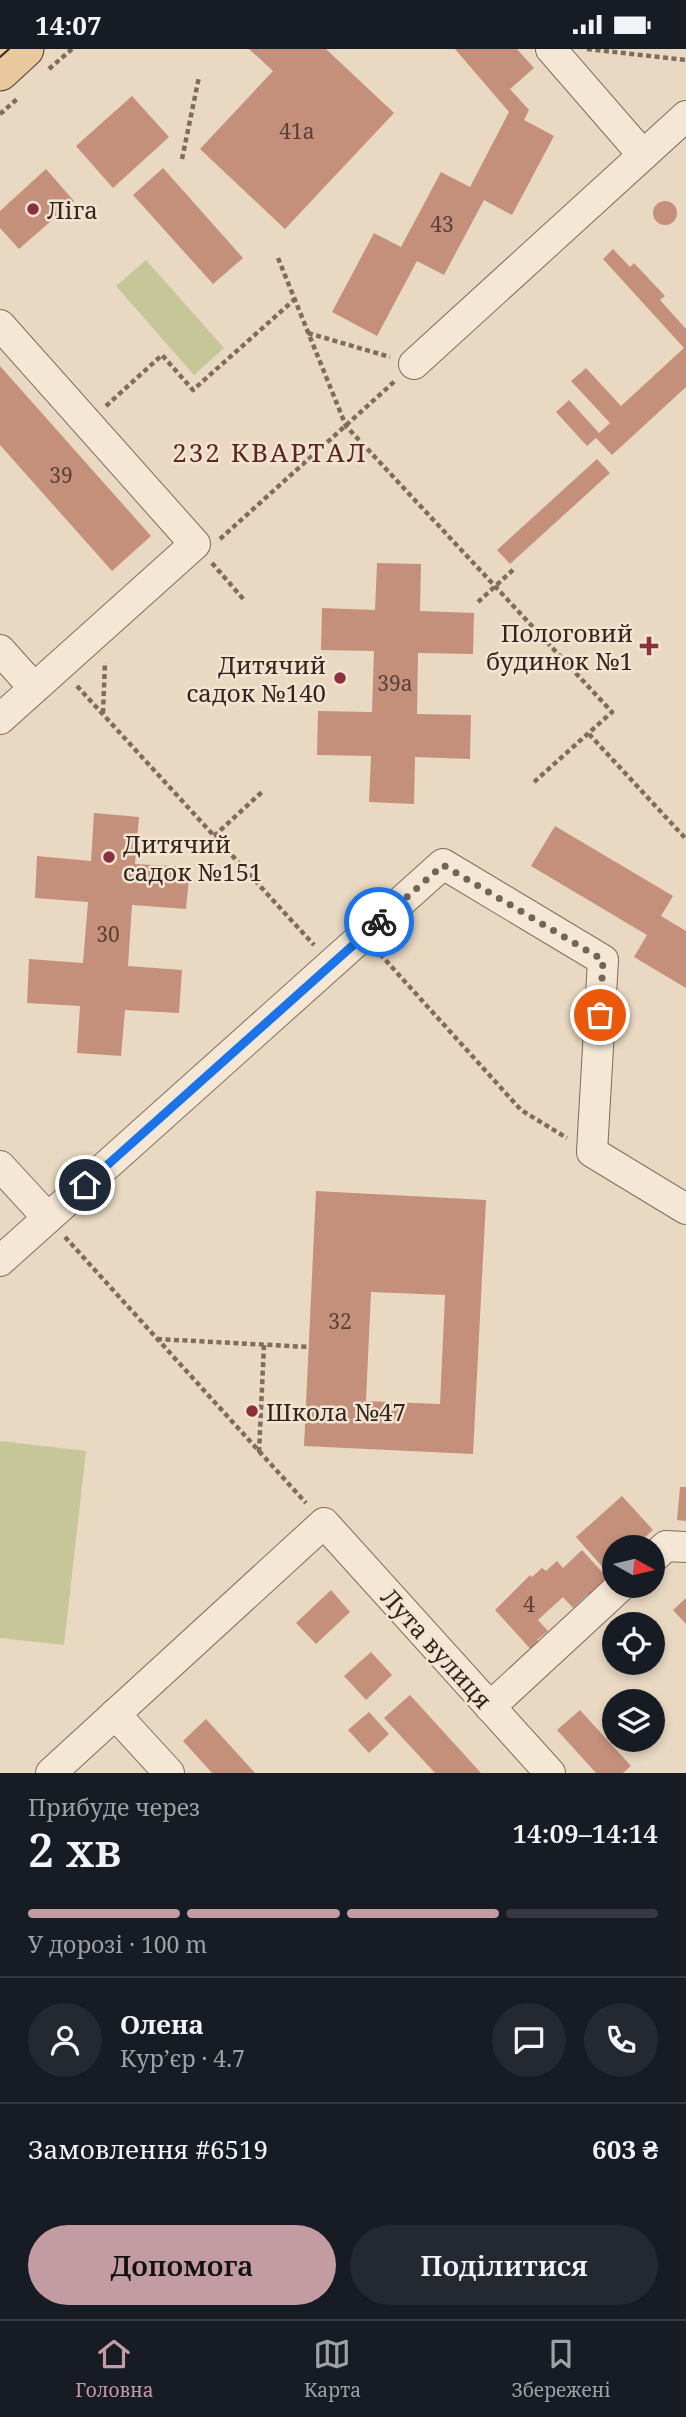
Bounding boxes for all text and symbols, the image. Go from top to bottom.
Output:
text: 14:07 [35,7,102,43]
house number: 41а [279,117,315,145]
place label: Ліга [47,193,98,226]
marker: Ліга [25,201,41,217]
house number: 43 [430,210,454,238]
district label: 232 КВАРТАЛ [172,434,368,470]
house number: 39 [49,461,73,489]
place label: Пологовий будинок №1 [486,616,633,677]
marker: Пологовий будинок №1 [639,636,659,656]
place label: Дитячий садок №140 [187,648,326,709]
house number: 39а [377,669,413,697]
marker: Дитячий садок №140 [332,670,348,686]
place label: Дитячий садок №151 [123,827,263,888]
marker: Дитячий садок №151 [101,849,117,865]
courier [344,887,414,957]
icon: bike [360,903,398,941]
house number: 30 [96,920,120,948]
pin [570,985,630,1045]
icon: bag [581,996,619,1034]
pin [55,1155,115,1215]
icon: home [66,1166,104,1204]
house number: 32 [328,1307,352,1335]
place label: Школа №47 [266,1395,406,1428]
marker: Школа №47 [244,1403,260,1419]
north arrow [602,1535,665,1598]
map controls [602,1535,665,1752]
street label: Лута вулиця [374,1581,500,1715]
house number: 4 [523,1590,535,1618]
button: locate [602,1612,665,1675]
button: layers [602,1689,665,1752]
text: Прибуде через [28,1791,200,1823]
text: 14:09–14:14 [512,1815,658,1851]
text: 2 хв [28,1818,121,1880]
text: У дорозі · 100 m [28,1928,207,1960]
button: person [28,2003,102,2077]
button: chat [492,2003,566,2077]
button: phone [584,2003,658,2077]
text: Олена [120,2006,204,2042]
text: Кур’єр · 4.7 [120,2042,245,2074]
text: Замовлення #6519 [28,2131,268,2167]
text: 603 ₴ [592,2131,658,2167]
button: Допомога [28,2225,336,2305]
button: Поділитися [350,2225,658,2305]
tab: Головна [75,2335,154,2403]
tab: Карта [304,2335,361,2403]
tab: Збережені [511,2335,611,2403]

